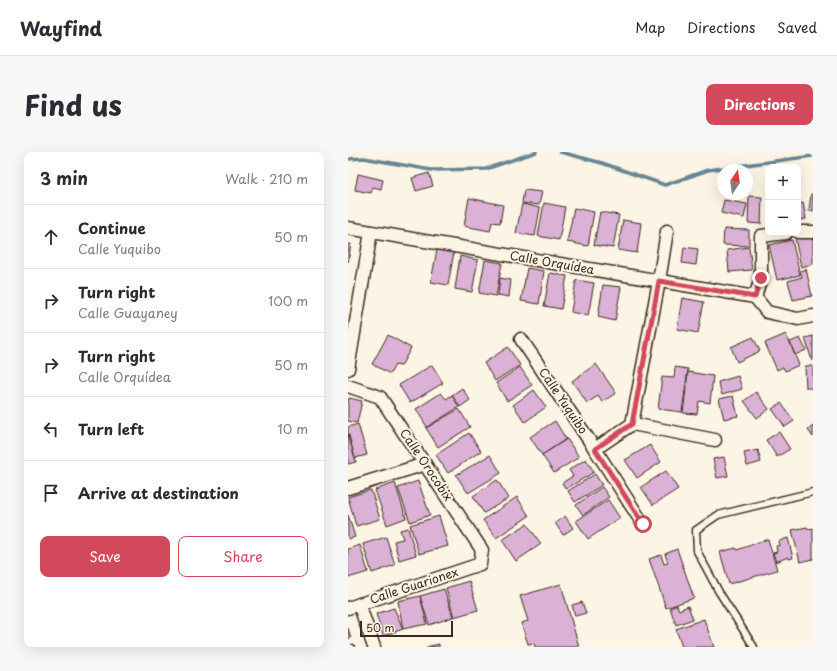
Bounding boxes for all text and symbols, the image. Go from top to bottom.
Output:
text: Wayfind [20,14,102,42]
text: Map [635,17,665,38]
text: Directions [687,17,755,38]
text: Saved [777,17,817,38]
text: Find us [24,83,122,126]
button: Directions [706,84,813,125]
north arrow [717,164,753,200]
map controls [765,164,801,236]
button: + [765,164,801,200]
text: 3 min [40,165,88,191]
text: Walk · 210 m [225,169,308,188]
button: − [765,200,801,236]
text: Continue [78,216,146,239]
icon: ahead [40,226,62,248]
text: 50 m [274,227,308,246]
text: Calle Yuquibo [78,239,161,258]
street label: Calle Orquídea [508,246,596,278]
route end [752,269,770,287]
text: Turn right [78,280,155,303]
icon: right [40,290,62,312]
text: 100 m [268,291,308,310]
text: Calle Guayaney [78,303,178,322]
text: Turn right [78,344,155,367]
icon: right [40,354,62,376]
text: 50 m [274,355,308,374]
street label: Calle Yuquibo [535,364,593,437]
text: Calle Orquídea [78,367,171,386]
text: Turn left [78,417,144,440]
icon: left [40,418,62,440]
text: 10 m [278,419,308,438]
street label: Calle Orocobix [396,425,458,504]
text: Arrive at destination [78,481,239,504]
icon: arrive [40,482,62,504]
route start [634,515,652,533]
button: Save [40,536,170,577]
button: Share [178,536,308,577]
street label: Calle Guarionex [367,562,460,608]
scale bar [360,619,453,638]
text: 50 m [366,619,395,636]

